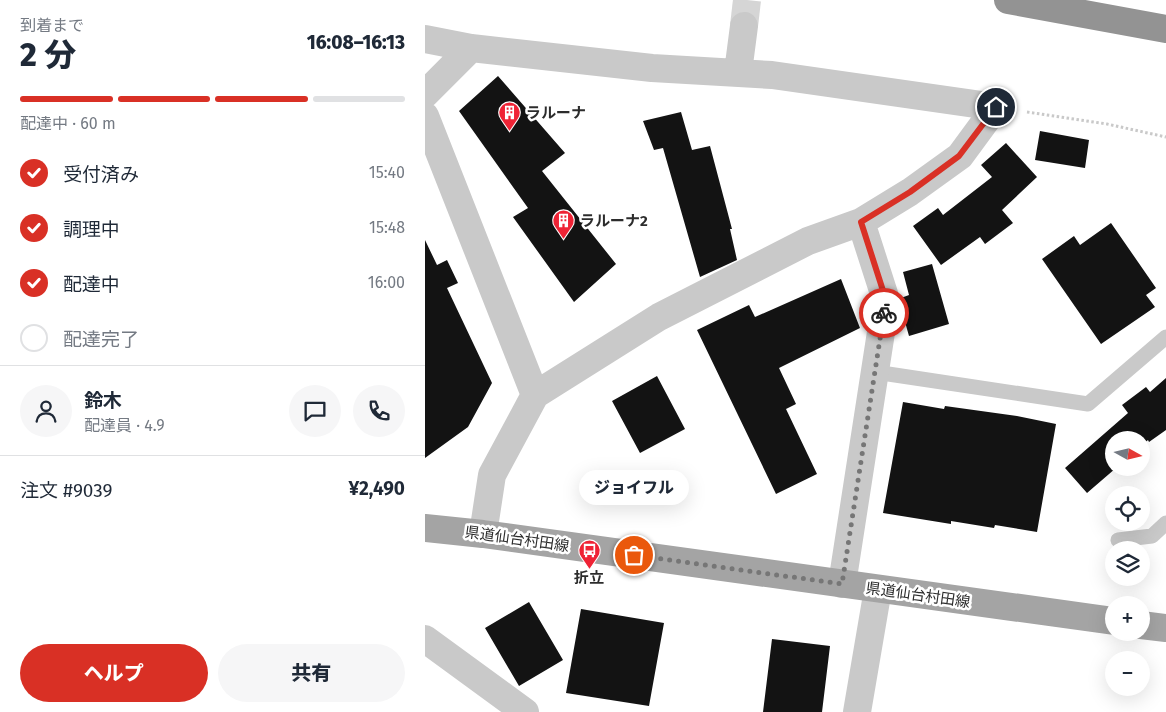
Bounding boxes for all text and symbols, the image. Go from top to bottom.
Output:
text: 到着まで [20,16,84,35]
text: 16:08–16:13 [307,31,405,54]
text: 2 分 [20,36,76,74]
pin [975,86,1017,128]
icon: home [982,93,1010,121]
building icon: ラルーナ [498,101,522,132]
place label: ラルーナ [526,104,586,122]
text: 配達中 · 60 m [20,114,116,133]
icon: check [20,159,48,187]
text: 受付済み [63,163,139,186]
text: 15:40 [369,163,405,182]
building icon: ラルーナ2 [552,209,576,240]
place label: ラルーナ2 [580,212,648,230]
icon: check [20,214,48,242]
text: 調理中 [63,218,120,241]
text: 15:48 [369,218,405,237]
icon: check [20,269,48,297]
text: 配達中 [63,273,120,296]
text: 16:00 [368,273,405,292]
courier [859,288,909,338]
icon: bike [870,299,898,327]
text: 配達完了 [63,328,139,351]
button: person [20,385,72,437]
button: chat [289,385,341,437]
button: phone [353,385,405,437]
text: 鈴木 [84,389,122,412]
text: 配達員 · 4.9 [84,416,165,435]
north arrow [1105,431,1150,476]
map controls [1105,431,1150,696]
callout: ジョイフル [579,470,689,505]
text: ¥2,490 [348,477,405,500]
text: ジョイフル [594,478,674,497]
text: 注文 #9039 [20,479,113,502]
button: locate [1105,486,1150,531]
street label: 県道仙台村田線 [464,523,570,555]
pin [613,534,655,576]
bus stop icon: 折立 [577,538,601,569]
icon: bag [620,541,648,569]
button: layers [1105,541,1150,586]
place label: 折立 [574,569,604,587]
street label: 県道仙台村田線 [865,579,971,611]
button: + [1105,596,1150,641]
button: ヘルプ [20,644,208,702]
button: 共有 [218,644,405,702]
button: − [1105,651,1150,696]

